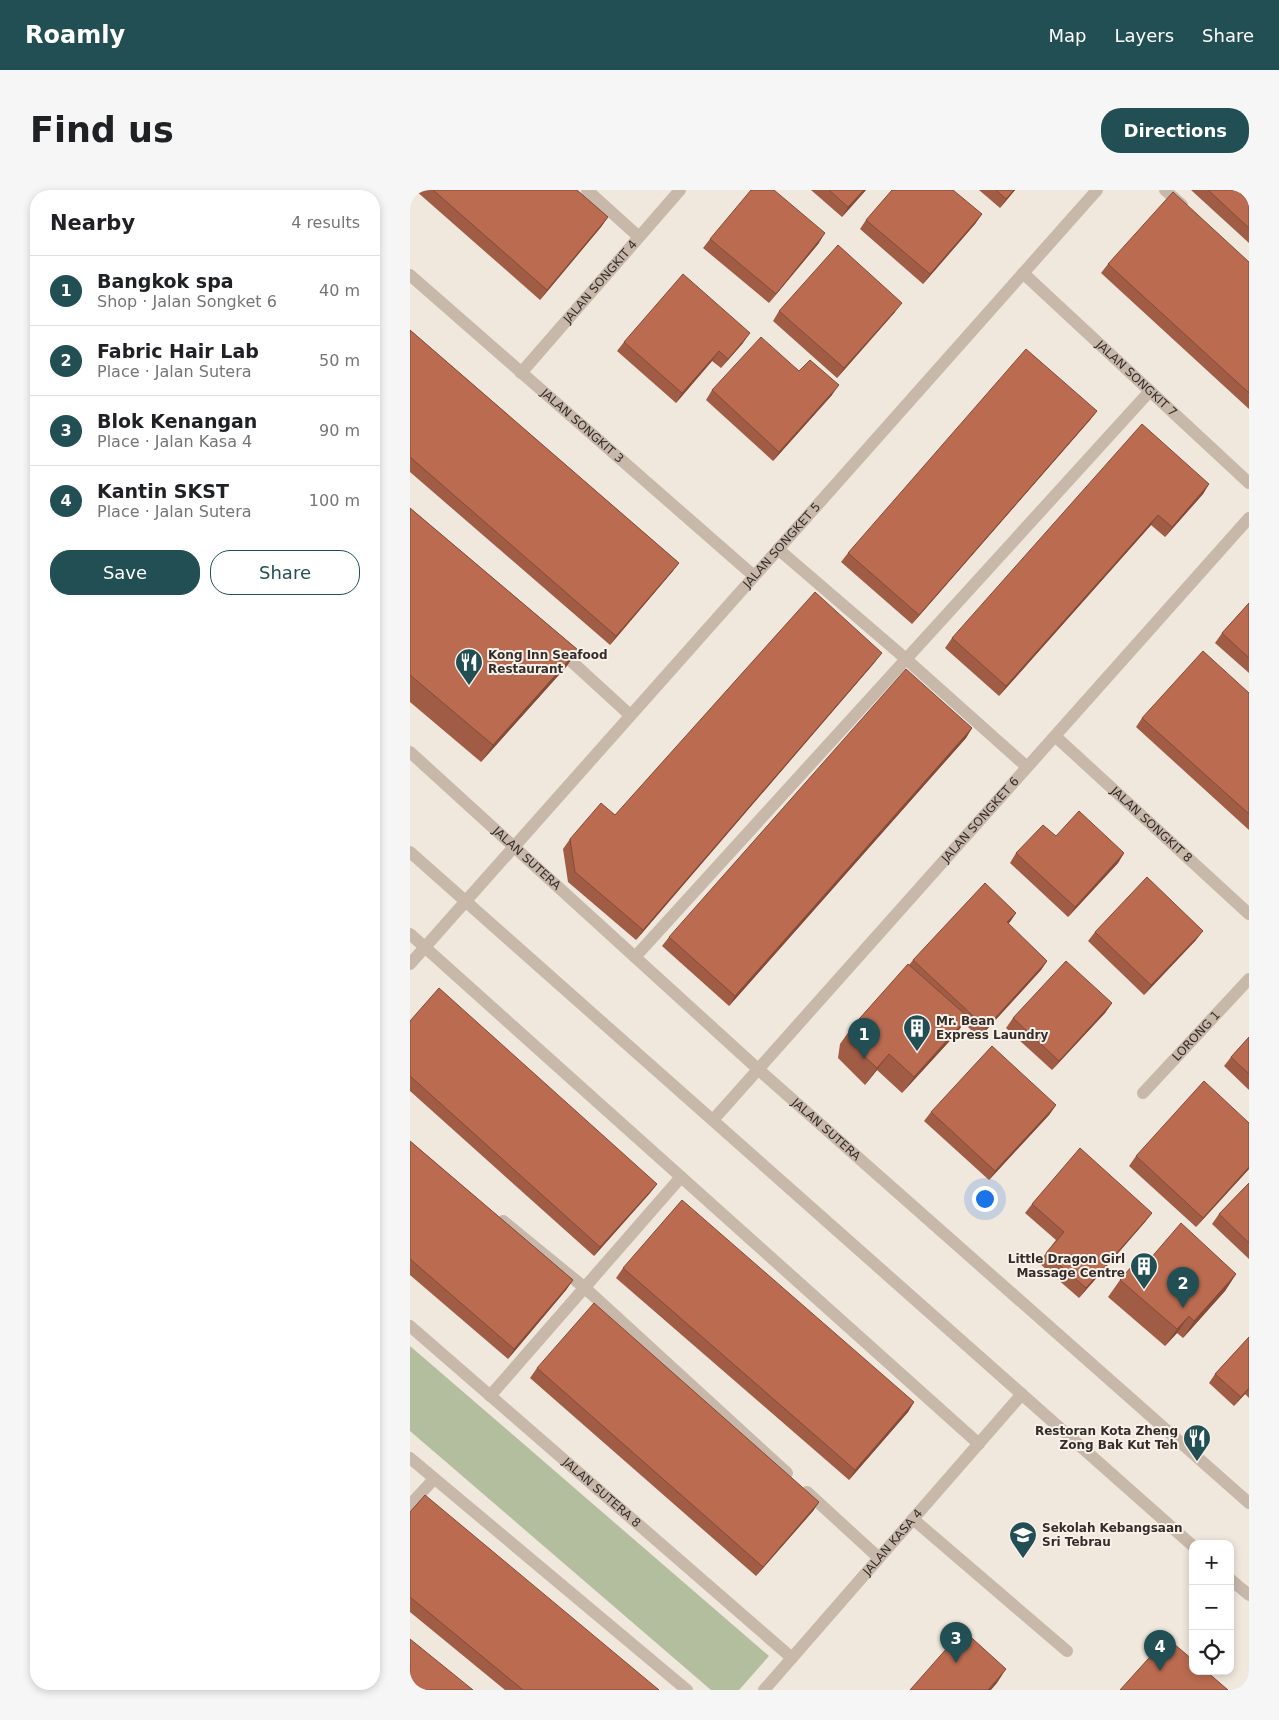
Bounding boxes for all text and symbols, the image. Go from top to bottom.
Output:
text: Roamly [25,21,125,49]
text: Map [1048,25,1086,46]
text: Layers [1114,25,1174,46]
text: Share [1202,25,1254,46]
button: Directions [1101,108,1249,153]
text: Find us [30,110,174,150]
text: Nearby [50,211,135,235]
text: 4 results [291,213,360,232]
street label: JALAN SONGKIT 4 [560,237,640,327]
text: Bangkok spa [97,270,234,292]
text: 1 [60,281,72,300]
text: 40 m [319,281,360,300]
text: Shop · Jalan Songket 6 [97,292,277,311]
street label: JALAN SONGKIT 7 [1093,337,1180,419]
text: Fabric Hair Lab [97,340,259,362]
text: 2 [60,351,72,370]
text: 50 m [319,351,360,370]
text: Place · Jalan Sutera [97,362,252,381]
street label: JALAN SONGKIT 3 [537,385,627,466]
text: Blok Kenangan [97,410,257,432]
text: 3 [60,421,72,440]
text: 90 m [319,421,360,440]
text: Place · Jalan Kasa 4 [97,432,252,451]
text: Kantin SKST [97,480,229,502]
text: 4 [60,491,72,510]
text: 100 m [309,491,360,510]
street label: JALAN SONGKET 5 [740,500,823,591]
text: Place · Jalan Sutera [97,502,252,521]
button: Save [50,550,200,595]
button: Share [210,550,360,595]
restaurant icon: Kong Inn Seafood Restaurant [454,647,484,686]
place label: Kong Inn Seafood Restaurant [488,648,608,676]
street label: JALAN SONGKET 6 [938,774,1022,866]
street label: JALAN SONGKIT 8 [1107,783,1195,865]
street label: JALAN SUTERA [489,823,564,893]
street label: LORONG 1 [1169,1008,1223,1064]
building icon: Mr. Bean Express Laundry [902,1013,932,1052]
place label: Mr. Bean Express Laundry [936,1014,1048,1042]
pin: 1 [848,1018,880,1059]
street label: JALAN SUTERA [788,1095,864,1164]
your location [972,1186,998,1212]
building icon: Little Dragon Girl Massage Centre [1129,1251,1159,1290]
place label: Little Dragon Girl Massage Centre [1008,1252,1125,1280]
pin: 2 [1167,1267,1199,1308]
restaurant icon: Restoran Kota Zheng Zong Bak Kut Teh [1182,1423,1212,1462]
place label: Restoran Kota Zheng Zong Bak Kut Teh [1035,1424,1178,1452]
street label: JALAN SUTERA 8 [559,1454,643,1530]
street label: JALAN KASA 4 [860,1506,925,1579]
school or university icon: Sekolah Kebangsaan Sri Tebrau [1008,1520,1038,1559]
place label: Sekolah Kebangsaan Sri Tebrau [1042,1521,1183,1549]
map controls [1189,1540,1234,1675]
button: + [1189,1540,1234,1585]
button: − [1189,1585,1234,1630]
pin: 3 [940,1622,972,1663]
pin: 4 [1144,1630,1176,1671]
button: locate [1189,1630,1234,1675]

